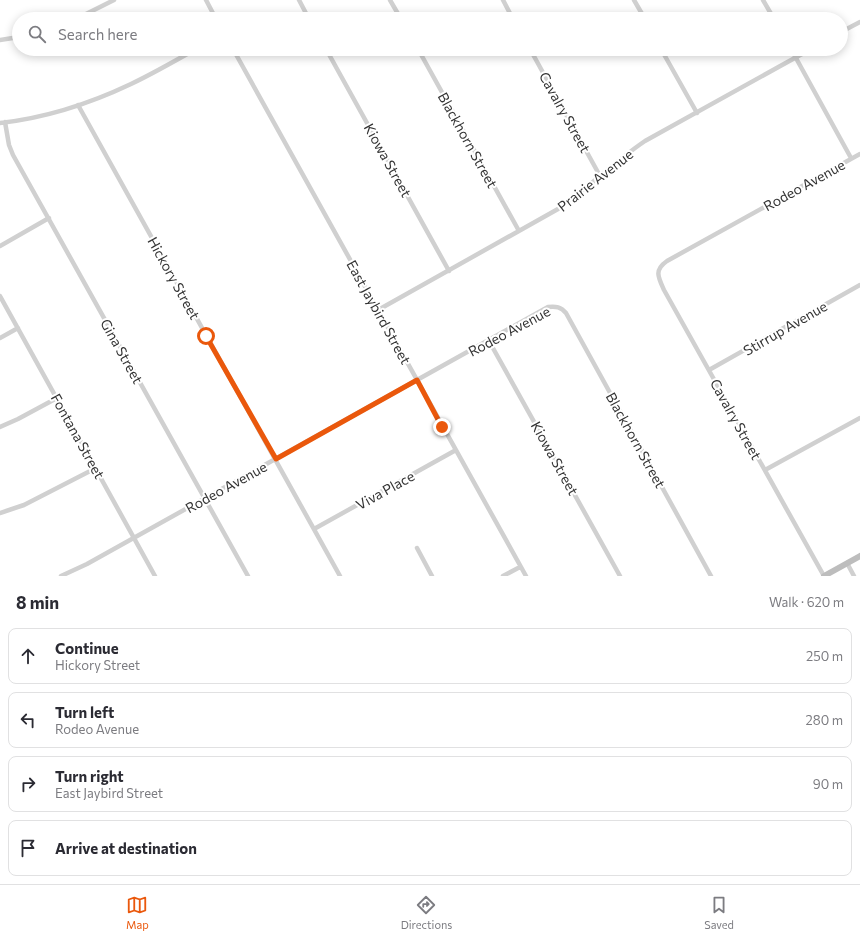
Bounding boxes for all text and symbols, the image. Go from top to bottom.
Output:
search box [12,12,848,56]
icon: search [26,23,48,45]
text: Search here [58,25,137,43]
street label: Cavalry Street [536,69,594,156]
street label: Blackhorn Street [435,89,501,191]
street label: Kiowa Street [361,120,415,200]
street label: Prairie Avenue [554,145,636,215]
street label: Rodeo Avenue [760,156,848,214]
street label: Hickory Street [144,234,204,322]
street label: East Jaybird Street [343,257,415,367]
street label: Stirrup Avenue [740,297,830,359]
street label: Rodeo Avenue [465,302,553,360]
street label: Gina Street [97,316,147,387]
route start [197,327,215,345]
street label: Cavalry Street [707,376,765,463]
street label: Blackhorn Street [603,389,669,491]
street label: Fontana Street [48,390,109,482]
route end [433,418,451,436]
street label: Kiowa Street [528,418,582,498]
street label: Rodeo Avenue [182,458,270,516]
street label: Viva Place [353,467,417,513]
text: 8 min [16,592,59,613]
text: Walk · 620 m [769,594,844,610]
text: Continue [55,639,119,657]
icon: ahead [17,645,39,667]
text: 250 m [806,648,843,664]
text: Hickory Street [55,657,140,673]
text: Turn left [55,703,114,721]
icon: left [17,709,39,731]
text: 280 m [806,712,843,728]
text: Rodeo Avenue [55,721,139,737]
text: Turn right [55,767,124,785]
icon: right [17,773,39,795]
text: 90 m [813,776,843,792]
text: East Jaybird Street [55,785,163,801]
icon: arrive [17,837,39,859]
text: Arrive at destination [55,839,197,857]
tab: Map [126,894,149,931]
tab: Directions [401,894,452,931]
tab: Saved [704,894,734,931]

